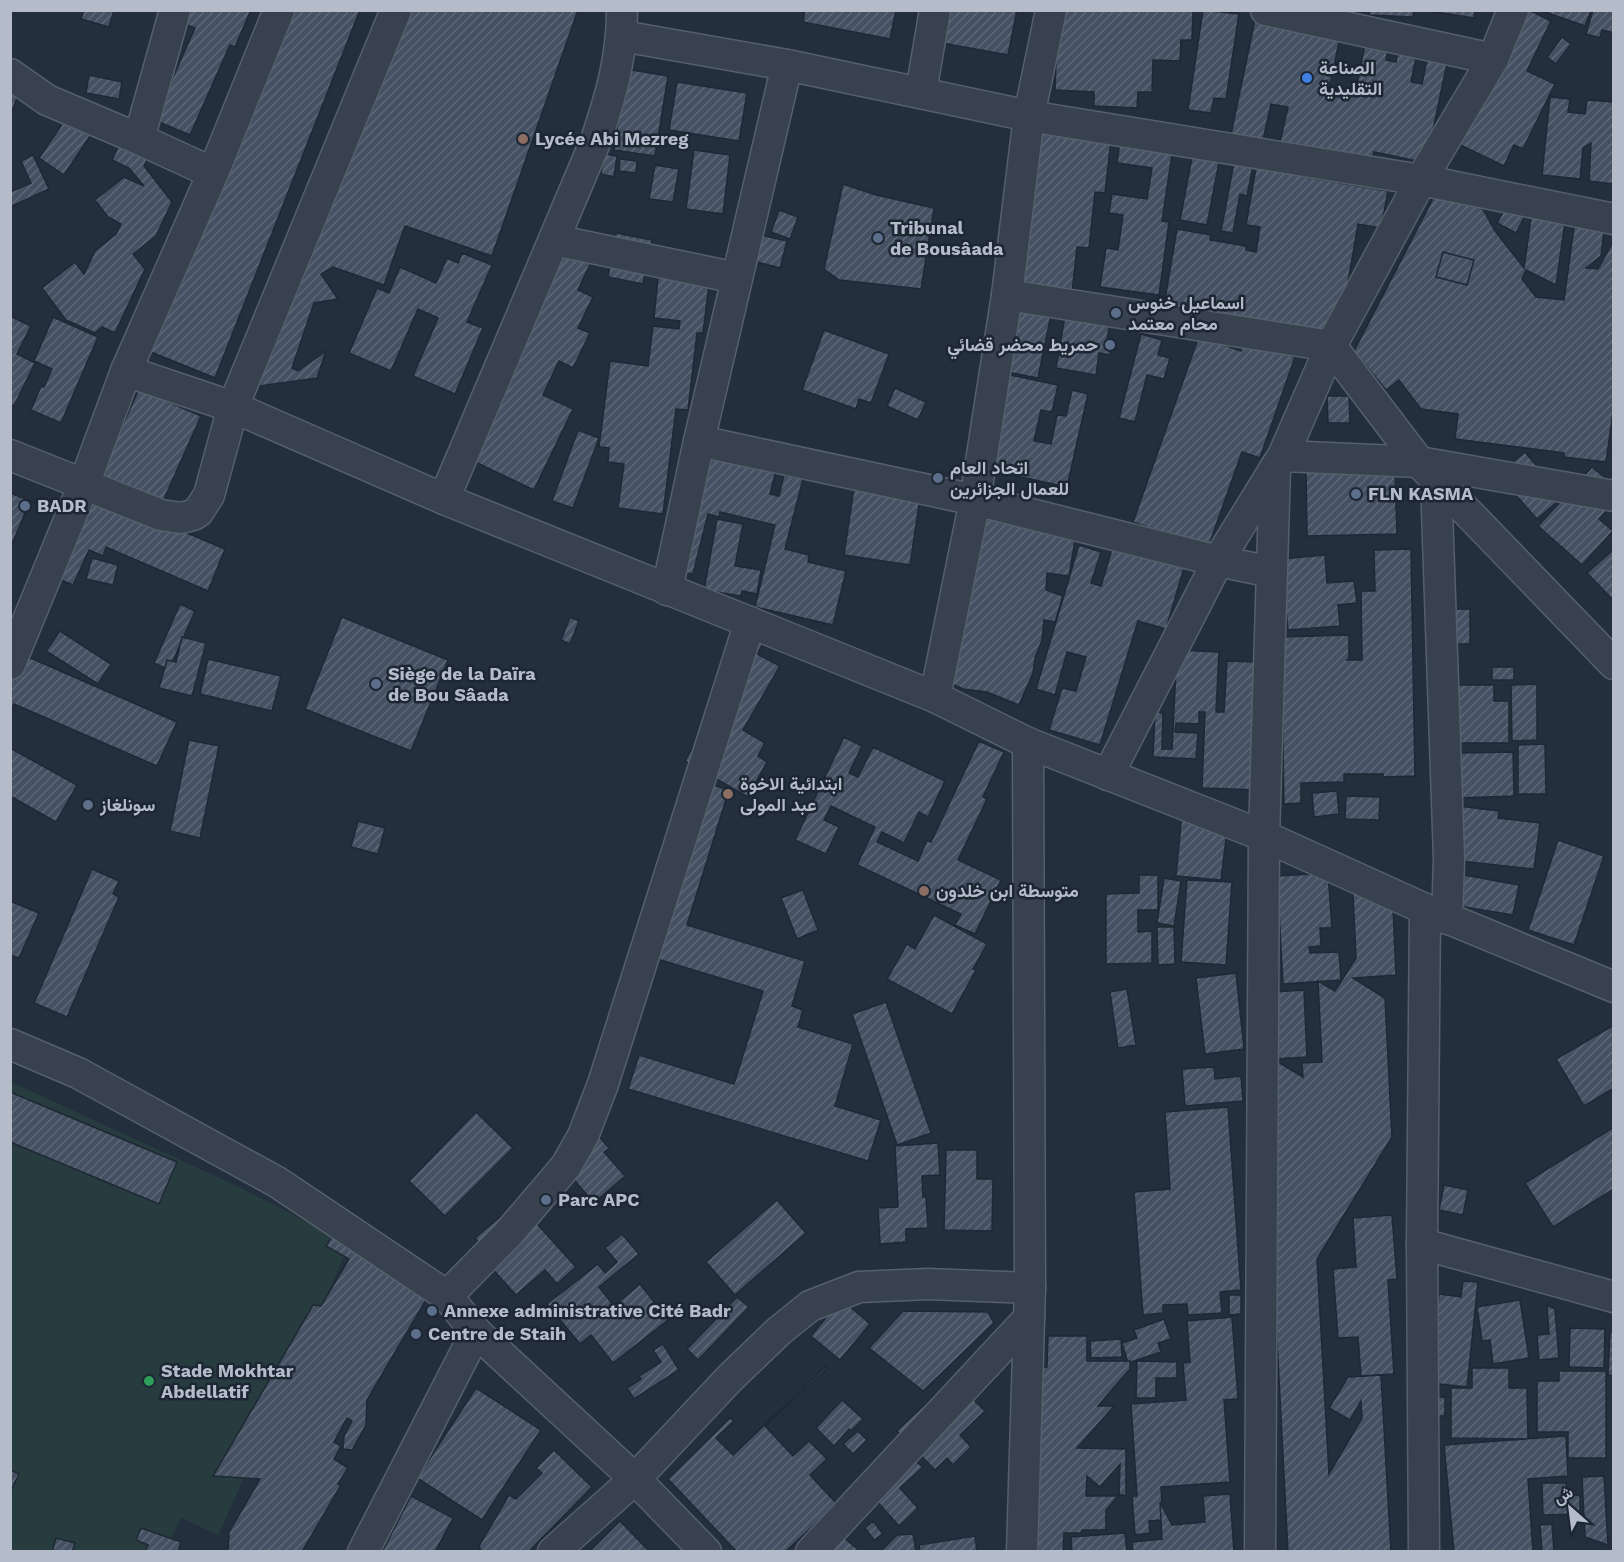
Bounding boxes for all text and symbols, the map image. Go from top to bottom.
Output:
place label: الصناعة التقليدية [1319,57,1382,100]
marker: الصناعة التقليدية [1300,71,1314,85]
place label: Lycée Abi Mezreg [535,128,689,149]
marker: Lycée Abi Mezreg [516,132,530,146]
place label: Tribunal de Bousâada [890,217,1004,259]
marker: Tribunal de Bousâada [871,231,885,245]
place label: اسماعيل خنوس محام معتمد [1128,292,1244,336]
marker: اسماعيل خنوس محام معتمد [1109,306,1123,320]
place label: حمريط محضر قضائي [947,334,1098,360]
marker: حمريط محضر قضائي [1103,338,1117,352]
place label: اتحاد العام للعمال الجزائرين [950,457,1069,500]
marker: اتحاد العام للعمال الجزائرين [931,471,945,485]
place label: FLN KASMA [1368,483,1474,504]
marker: FLN KASMA [1349,487,1363,501]
place label: BADR [37,495,87,516]
marker: BADR [18,499,32,513]
place label: Siège de la Daïra de Bou Sâada [388,663,536,705]
marker: Siège de la Daïra de Bou Sâada [369,677,383,691]
place label: ابتدائية الاخوة عبد المولى [740,773,842,816]
marker: ابتدائية الاخوة عبد المولى [721,787,735,801]
place label: سونلغاز [99,794,155,816]
marker: سونلغاز [81,798,95,812]
place label: متوسطة ابن خلدون [936,880,1079,902]
marker: متوسطة ابن خلدون [917,884,931,898]
place label: Parc APC [558,1189,640,1210]
marker: Parc APC [539,1193,553,1207]
place label: Annexe administrative Cité Badr [444,1300,731,1321]
marker: Annexe administrative Cité Badr [425,1304,439,1318]
place label: Centre de Staih [428,1323,566,1344]
marker: Centre de Staih [409,1327,423,1341]
place label: Stade Mokhtar Abdellatif [161,1360,294,1402]
marker: Stade Mokhtar Abdellatif [142,1374,156,1388]
north arrow [1540,1478,1600,1538]
text: ش [1550,1482,1576,1508]

